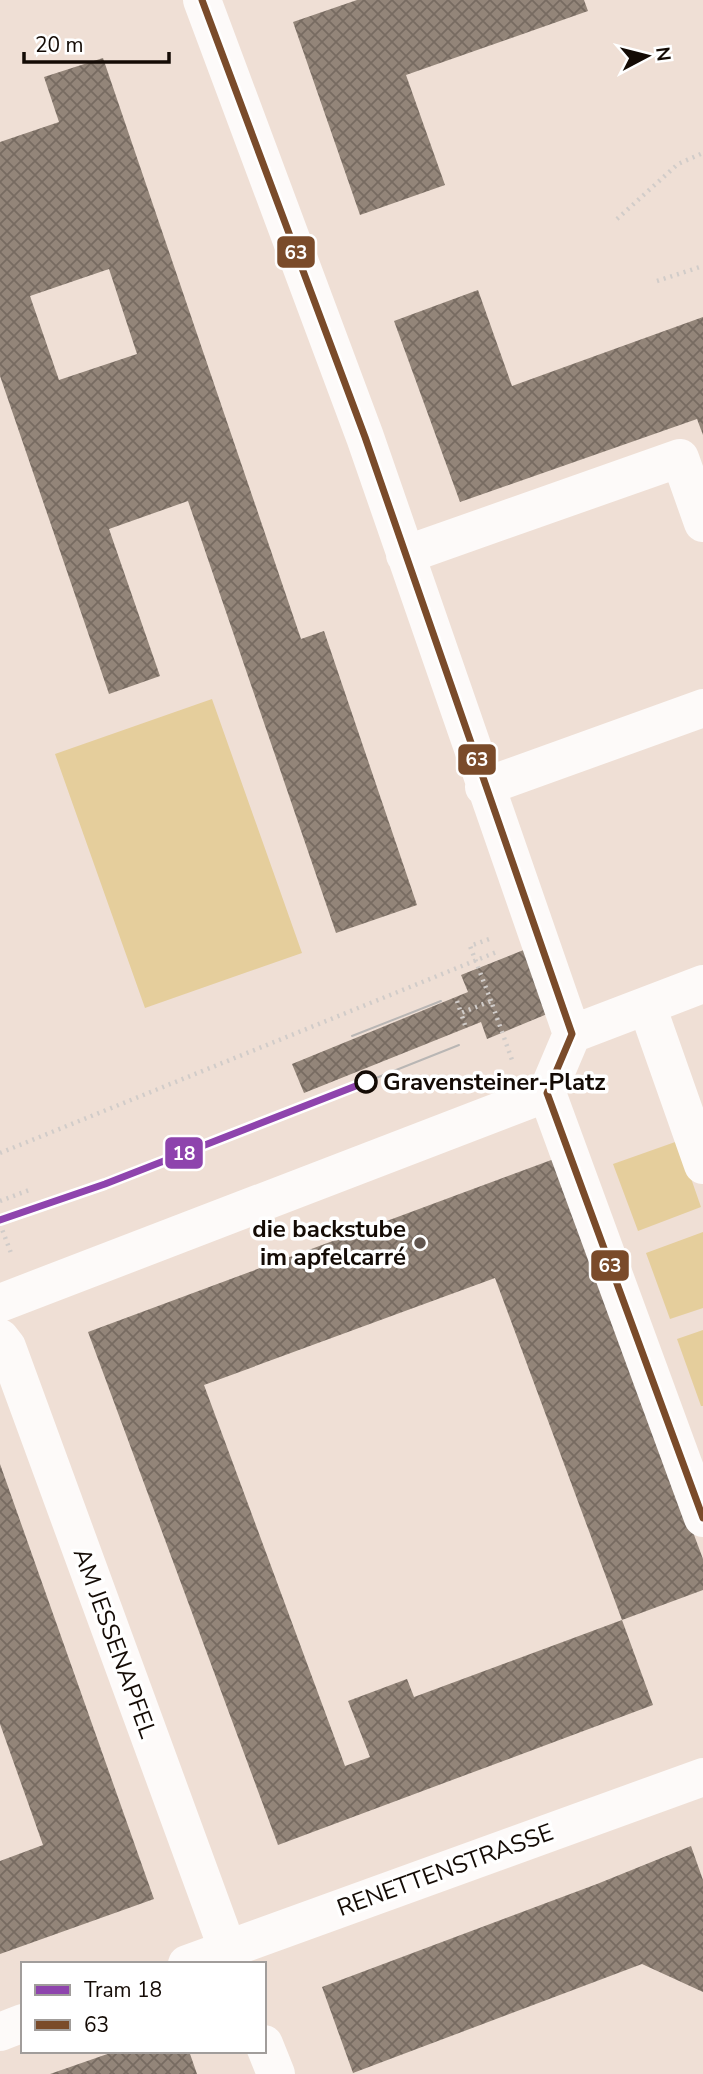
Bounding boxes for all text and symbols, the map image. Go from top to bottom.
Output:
scale bar [24,21,170,65]
north arrow [612,21,682,91]
text: 20 m [35,31,84,59]
text: N [649,45,677,63]
line badge: 63 [276,235,316,269]
text: 63 [285,240,307,266]
line badge: 63 [457,743,497,776]
text: 63 [466,747,488,773]
place label: Gravensteiner-Platz [383,1066,606,1098]
marker: Gravensteiner-Platz [355,1071,377,1093]
line badge: 18 [164,1136,204,1170]
text: 18 [173,1141,195,1167]
place label: die backstube im apfelcarré [252,1213,406,1273]
marker: die backstube im apfelcarré [412,1235,428,1251]
line badge: 63 [590,1249,630,1282]
text: 63 [599,1253,621,1279]
street label: AM JESSENAPFEL [66,1544,164,1742]
street label: RENETTENSTRASSE [332,1816,558,1924]
legend [21,1962,266,2053]
text: Tram 18 [84,1976,162,2004]
text: 63 [84,2011,109,2039]

